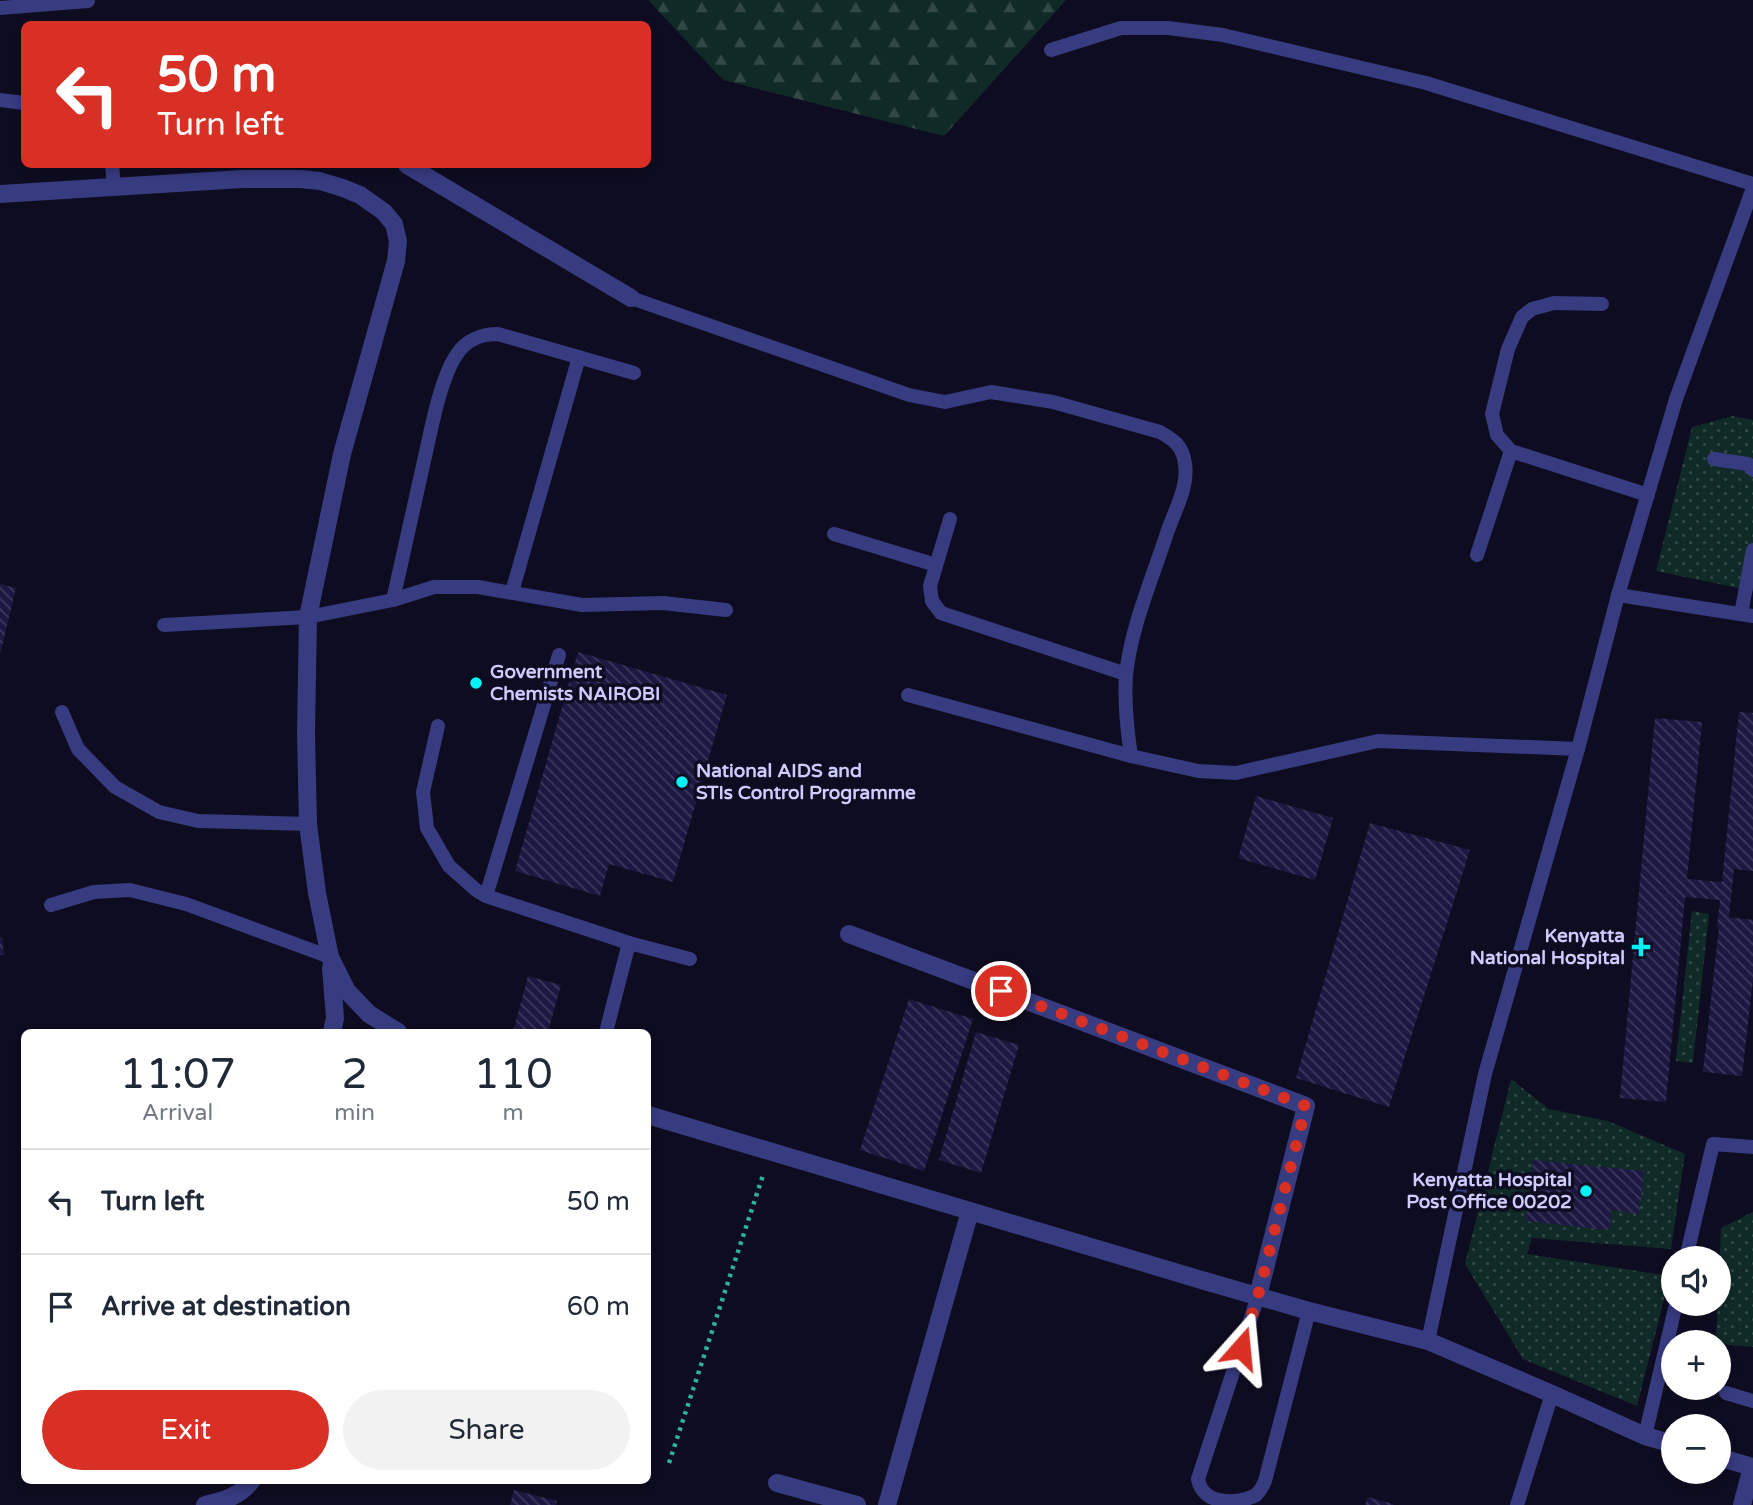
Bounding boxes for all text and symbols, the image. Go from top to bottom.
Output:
text: 50 m [157,46,276,105]
icon: left [42,49,133,140]
text: Turn left [157,106,284,144]
place label: Government Chemists NAIROBI [490,661,660,705]
marker: Government Chemists NAIROBI [468,675,484,691]
place label: National AIDS and STIs Control Programme [696,760,916,805]
marker: National AIDS and STIs Control Programme [674,774,690,790]
place label: Kenyatta National Hospital [1470,925,1625,970]
marker: Kenyatta National Hospital [1631,937,1651,957]
pin [971,961,1031,1021]
icon: arrive [982,972,1020,1010]
text: 11:07 [119,1049,236,1100]
text: 2 [341,1049,368,1100]
text: 110 [473,1049,553,1100]
text: Arrival [142,1099,213,1127]
text: min [334,1099,375,1127]
text: m [502,1099,524,1127]
place label: Kenyatta Hospital Post Office 00202 [1406,1169,1572,1213]
icon: left [42,1183,80,1221]
marker: Kenyatta Hospital Post Office 00202 [1578,1183,1594,1199]
text: Turn left [101,1186,204,1217]
text: 50 m [567,1186,630,1217]
map controls [1661,1246,1731,1484]
button: sound [1661,1246,1731,1316]
icon: arrive [42,1288,80,1326]
text: Arrive at destination [101,1291,351,1322]
text: 60 m [567,1291,630,1322]
position arrow [1204,1311,1278,1385]
button: + [1661,1330,1731,1400]
button: Exit [42,1390,329,1470]
button: Share [343,1390,630,1470]
button: − [1661,1414,1731,1484]

